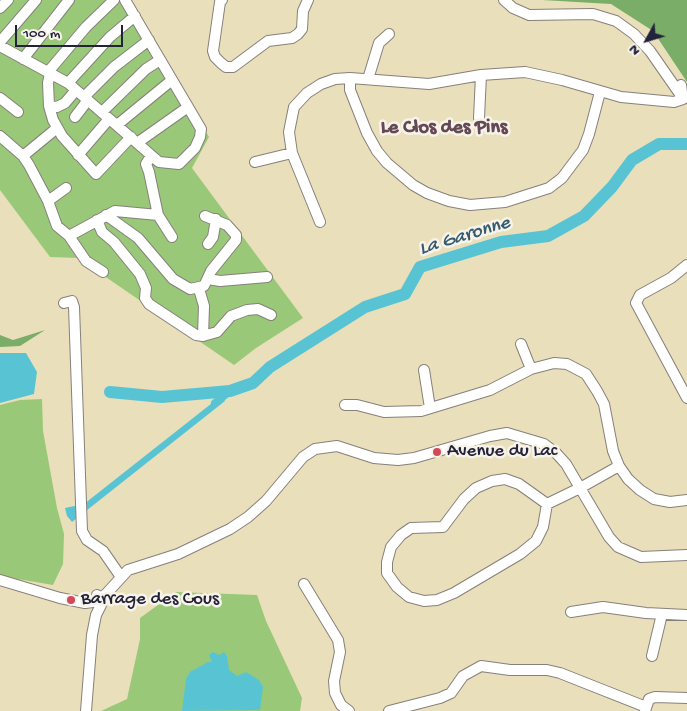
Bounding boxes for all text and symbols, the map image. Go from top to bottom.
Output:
scale bar [18,15,125,47]
north arrow [622,15,672,65]
text: 100 m [23,25,60,43]
text: N [625,41,644,59]
district label: Le Clos des Pins [381,117,507,141]
water label: La Garonne [417,212,513,262]
place label: Avenue du Lac [447,441,557,463]
marker: Avenue du Lac [431,446,443,458]
place label: Barrage des Cous [81,589,219,611]
marker: Barrage des Cous [65,594,77,606]

